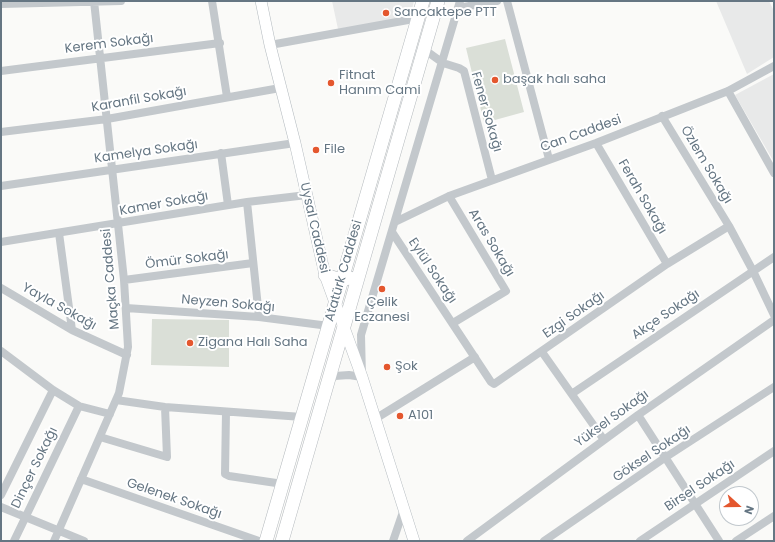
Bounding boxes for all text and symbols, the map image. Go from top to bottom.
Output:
place label: Sancaktepe PTT [394,5,497,21]
marker: Sancaktepe PTT [381,8,391,18]
street label: Kerem Sokağı [64,31,154,57]
place label: Fitnat Hanım Cami [339,68,421,99]
street label: Fener Sokağı [467,70,505,154]
place label: başak halı saha [503,72,606,88]
marker: başak halı saha [490,75,500,85]
marker: Fitnat Hanım Cami [326,78,336,88]
street label: Karanfil Sokağı [90,84,188,116]
street label: Can Caddesi [538,112,624,156]
street label: Özlem Sokağı [677,123,735,207]
street label: Kamelya Sokağı [93,137,199,167]
place label: File [324,142,345,158]
marker: File [311,145,321,155]
street label: Ferah Sokağı [614,157,670,237]
street label: Uysal Caddesi [296,181,332,275]
street label: Kamer Sokağı [118,189,210,219]
street label: Aras Sokağı [465,206,517,280]
street label: Atatürk Caddesi [322,218,366,324]
street label: Maçka Caddesi [99,228,123,330]
street label: Eylül Sokağı [404,235,460,307]
street label: Ömür Sokağı [145,247,229,273]
street label: Yayla Sokağı [19,280,99,334]
marker: Çelik Eczanesi [377,284,387,294]
street label: Akçe Sokağı [629,287,703,343]
street label: Ezgi Sokağı [540,288,608,342]
street label: Neyzen Sokağı [181,292,275,316]
place label: Çelik Eczanesi [354,295,410,326]
place label: Zigana Halı Saha [198,335,308,351]
marker: Zigana Halı Saha [185,338,195,348]
place label: Şok [395,359,418,375]
marker: Şok [382,362,392,372]
street label: Yüksel Sokağı [572,387,652,451]
place label: A101 [408,408,433,424]
marker: A101 [395,411,405,421]
street label: Göksel Sokağı [610,422,694,486]
street label: Dinçer Sokağı [9,425,61,511]
street label: Birsel Sokağı [662,457,738,515]
street label: Gelenek Sokağı [124,475,224,523]
north arrow [719,486,759,526]
text: N [740,503,758,517]

